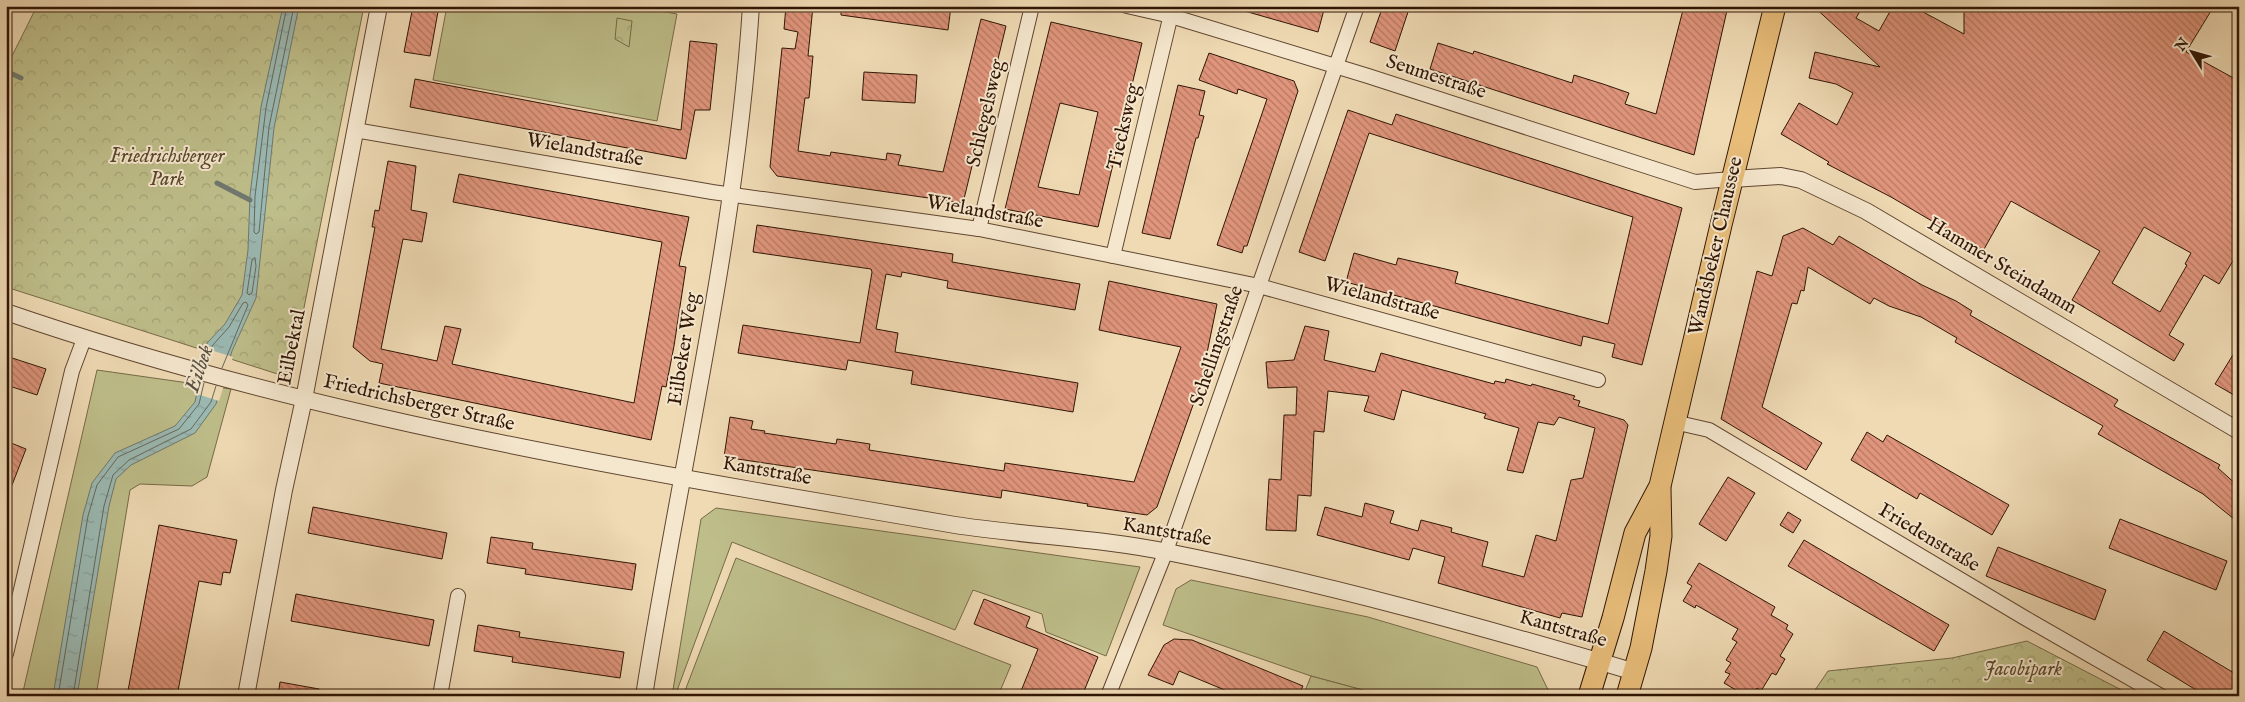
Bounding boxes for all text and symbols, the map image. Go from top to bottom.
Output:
north arrow [2168,28,2218,78]
text: N [2171,35,2193,56]
street label: Seumestraße [1383,49,1489,105]
street label: Schlegelsweg [961,56,1011,169]
street label: Tiecksweg [1102,80,1146,173]
street label: Wielandstraße [525,127,645,173]
park label: Friedrichsberger Park [110,144,226,192]
street label: Wandsbeker Chaussee [1683,154,1749,338]
street label: Wielandstraße [925,189,1045,235]
street label: Hammer Steindamm [1923,211,2081,321]
street label: Wielandstraße [1322,272,1442,326]
street label: Schellingstraße [1185,282,1249,410]
street label: Eilbeker Weg [663,290,705,407]
street label: Eilbektal [272,307,312,387]
water label: Eilbek [179,341,221,397]
street label: Friedrichsberger Straße [321,369,517,437]
street label: Kantstraße [721,451,813,491]
street label: Friedenstraße [1874,498,1984,578]
street label: Kantstraße [1121,512,1213,552]
street label: Kantstraße [1516,605,1610,653]
park label: Jacobipark [1984,657,2062,682]

